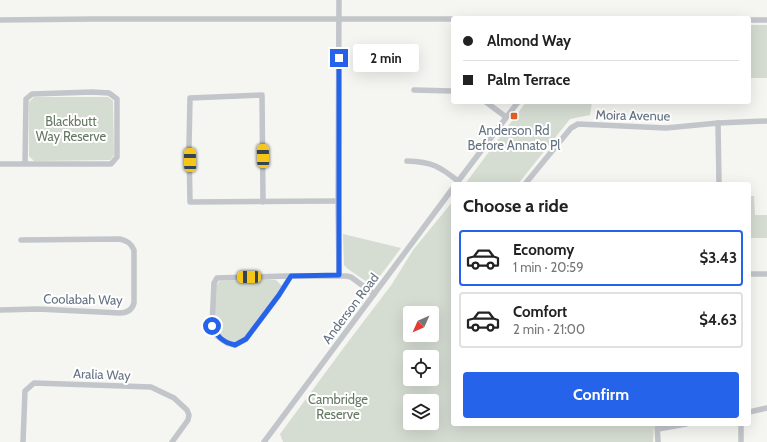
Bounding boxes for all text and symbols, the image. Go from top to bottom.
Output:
text: Almond Way [487,32,571,50]
callout: 2 min [353,44,419,72]
route end [330,49,348,67]
text: 2 min [370,50,402,66]
text: Palm Terrace [487,71,570,89]
street label: Moira Avenue [596,106,671,124]
marker: Anderson Rd Before Annato Pl [509,111,519,121]
park label: Blackbutt Way Reserve [36,113,107,144]
place label: Anderson Rd Before Annato Pl [468,122,560,153]
car [257,144,269,168]
car [184,148,196,172]
text: Choose a ride [463,195,568,217]
icon: car [465,240,501,276]
text: Economy [513,241,574,259]
text: $3.43 [699,249,737,267]
text: 1 min · 20:59 [513,259,584,275]
street label: Anderson Road [318,270,382,346]
car [237,271,261,283]
street label: Coolabah Way [43,290,123,308]
icon: car [465,302,501,338]
text: Comfort [513,303,567,321]
north arrow [403,306,439,342]
map controls [403,306,439,430]
text: $4.63 [699,311,737,329]
route start [203,317,221,335]
text: 2 min · 21:00 [513,321,585,337]
button: locate [403,350,439,386]
street label: Aralia Way [73,365,131,383]
button: Confirm [463,372,739,418]
park label: Cambridge Reserve [308,391,368,422]
button: layers [403,394,439,430]

